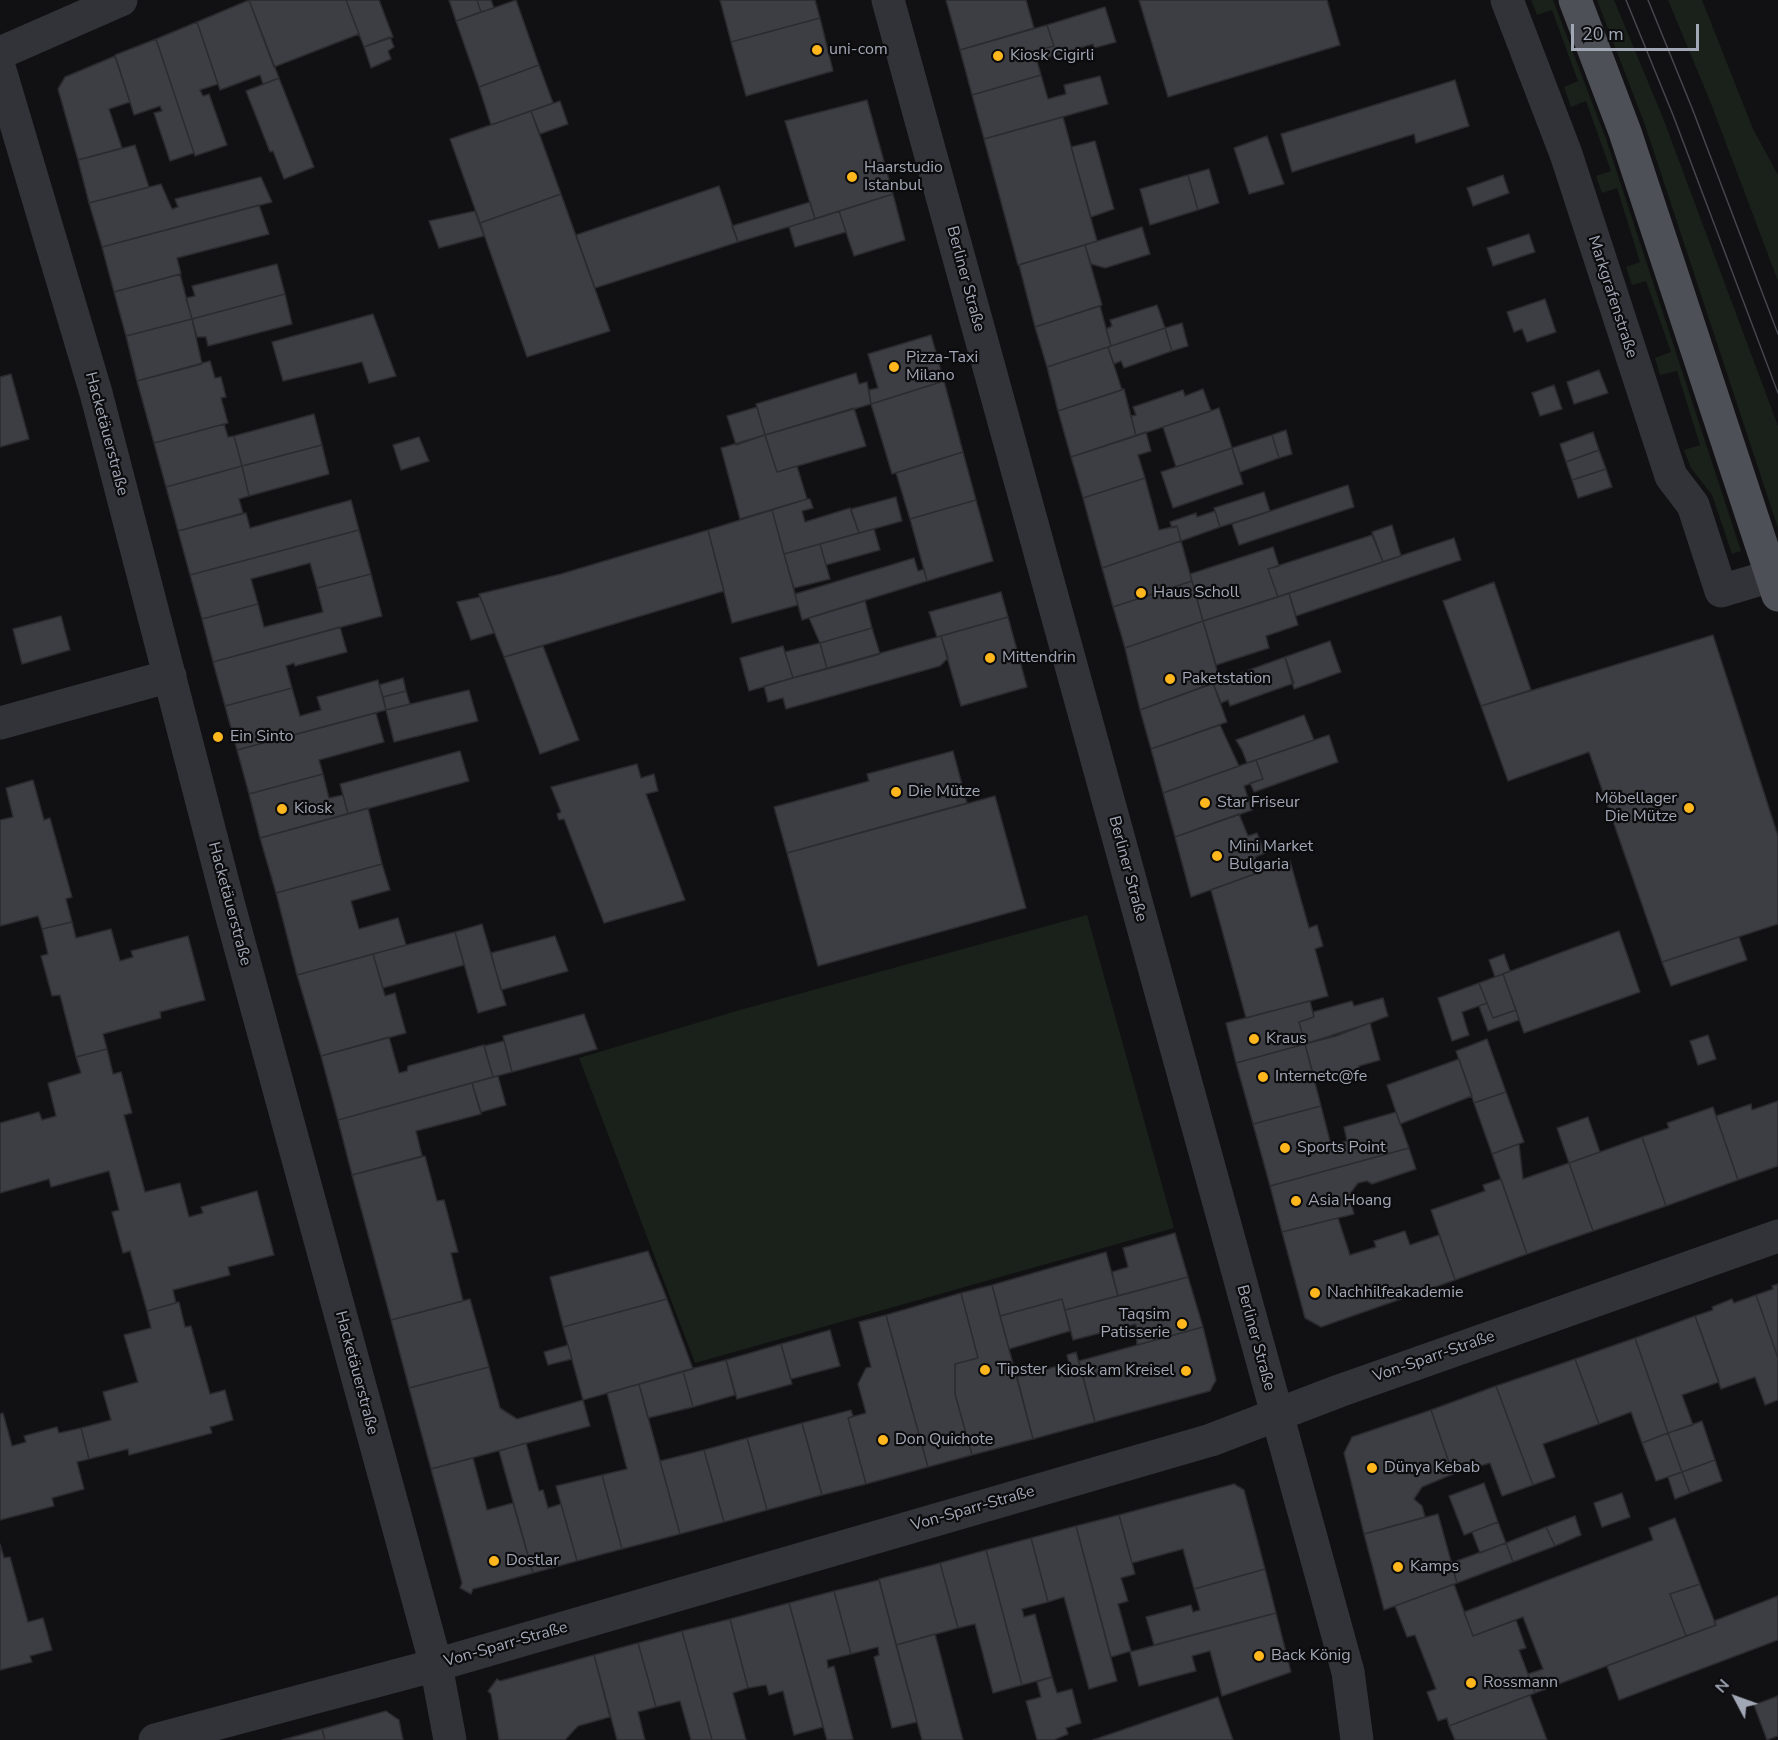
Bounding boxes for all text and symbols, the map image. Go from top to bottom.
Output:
scale bar [1574,12,1702,50]
text: 20 m [1582,22,1624,46]
place label: uni-com [829,40,888,60]
marker: uni-com [810,43,824,57]
place label: Kiosk Cigirli [1010,46,1094,66]
marker: Kiosk Cigirli [991,49,1005,63]
place label: Haarstudio Istanbul [864,158,943,196]
marker: Haarstudio Istanbul [845,170,859,184]
street label: Berliner Straße [942,224,988,334]
street label: Markgrafenstraße [1583,233,1641,361]
place label: Pizza-Taxi Milano [906,348,978,386]
marker: Pizza-Taxi Milano [887,360,901,374]
street label: Hacketäuerstraße [80,370,132,498]
place label: Haus Scholl [1153,583,1239,603]
marker: Haus Scholl [1134,586,1148,600]
place label: Mittendrin [1002,648,1076,668]
marker: Mittendrin [983,651,997,665]
place label: Paketstation [1182,669,1271,689]
marker: Paketstation [1163,672,1177,686]
place label: Ein Sinto [230,727,293,747]
marker: Ein Sinto [211,730,225,744]
place label: Die Mütze [908,782,980,802]
marker: Die Mütze [889,785,903,799]
place label: Möbellager Die Mütze [1595,789,1677,827]
place label: Star Friseur [1217,793,1300,813]
marker: Star Friseur [1198,796,1212,810]
place label: Kiosk [294,799,332,819]
marker: Möbellager Die Mütze [1682,801,1696,815]
marker: Kiosk [275,802,289,816]
street label: Berliner Straße [1104,814,1150,924]
place label: Mini Market Bulgaria [1229,837,1313,875]
street label: Hacketäuerstraße [203,840,255,968]
marker: Mini Market Bulgaria [1210,849,1224,863]
place label: Kraus [1266,1029,1307,1049]
marker: Kraus [1247,1032,1261,1046]
place label: Internetc@fe [1275,1067,1367,1087]
marker: Internetc@fe [1256,1070,1270,1084]
place label: Sports Point [1297,1138,1386,1158]
marker: Sports Point [1278,1141,1292,1155]
place label: Asia Hoang [1308,1191,1392,1211]
marker: Asia Hoang [1289,1194,1303,1208]
street label: Berliner Straße [1232,1283,1278,1393]
place label: Nachhilfeakademie [1327,1283,1463,1303]
marker: Nachhilfeakademie [1308,1286,1322,1300]
place label: Taqsim Patisserie [1101,1305,1170,1343]
street label: Hacketäuerstraße [330,1309,382,1437]
marker: Taqsim Patisserie [1175,1317,1189,1331]
street label: Von-Sparr-Straße [1371,1327,1497,1387]
place label: Tipster [997,1360,1047,1380]
place label: Kiosk am Kreisel [1057,1361,1174,1381]
marker: Tipster [978,1363,992,1377]
marker: Kiosk am Kreisel [1179,1364,1193,1378]
place label: Don Quichote [895,1430,993,1450]
marker: Don Quichote [876,1433,890,1447]
place label: Dünya Kebab [1384,1458,1480,1478]
marker: Dünya Kebab [1365,1461,1379,1475]
street label: Von-Sparr-Straße [909,1482,1037,1536]
place label: Dostlar [506,1551,559,1571]
marker: Dostlar [487,1554,501,1568]
place label: Kamps [1410,1557,1459,1577]
marker: Kamps [1391,1560,1405,1574]
street label: Von-Sparr-Straße [442,1618,570,1672]
place label: Back König [1271,1646,1351,1666]
marker: Back König [1252,1649,1266,1663]
north arrow [1706,1668,1766,1728]
place label: Rossmann [1483,1673,1558,1693]
text: N [1710,1674,1735,1698]
marker: Rossmann [1464,1676,1478,1690]

